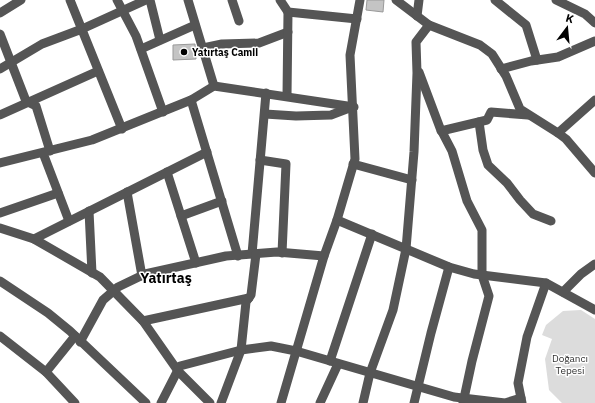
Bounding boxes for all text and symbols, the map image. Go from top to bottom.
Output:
north arrow [547,8,587,48]
text: K [564,11,576,26]
place label: Yatırtaş Camii [192,46,258,59]
marker: Yatırtaş Camii [179,47,189,57]
district label: Yatırtaş [140,269,192,287]
park label: Doğancı Tepesi [552,352,588,377]

